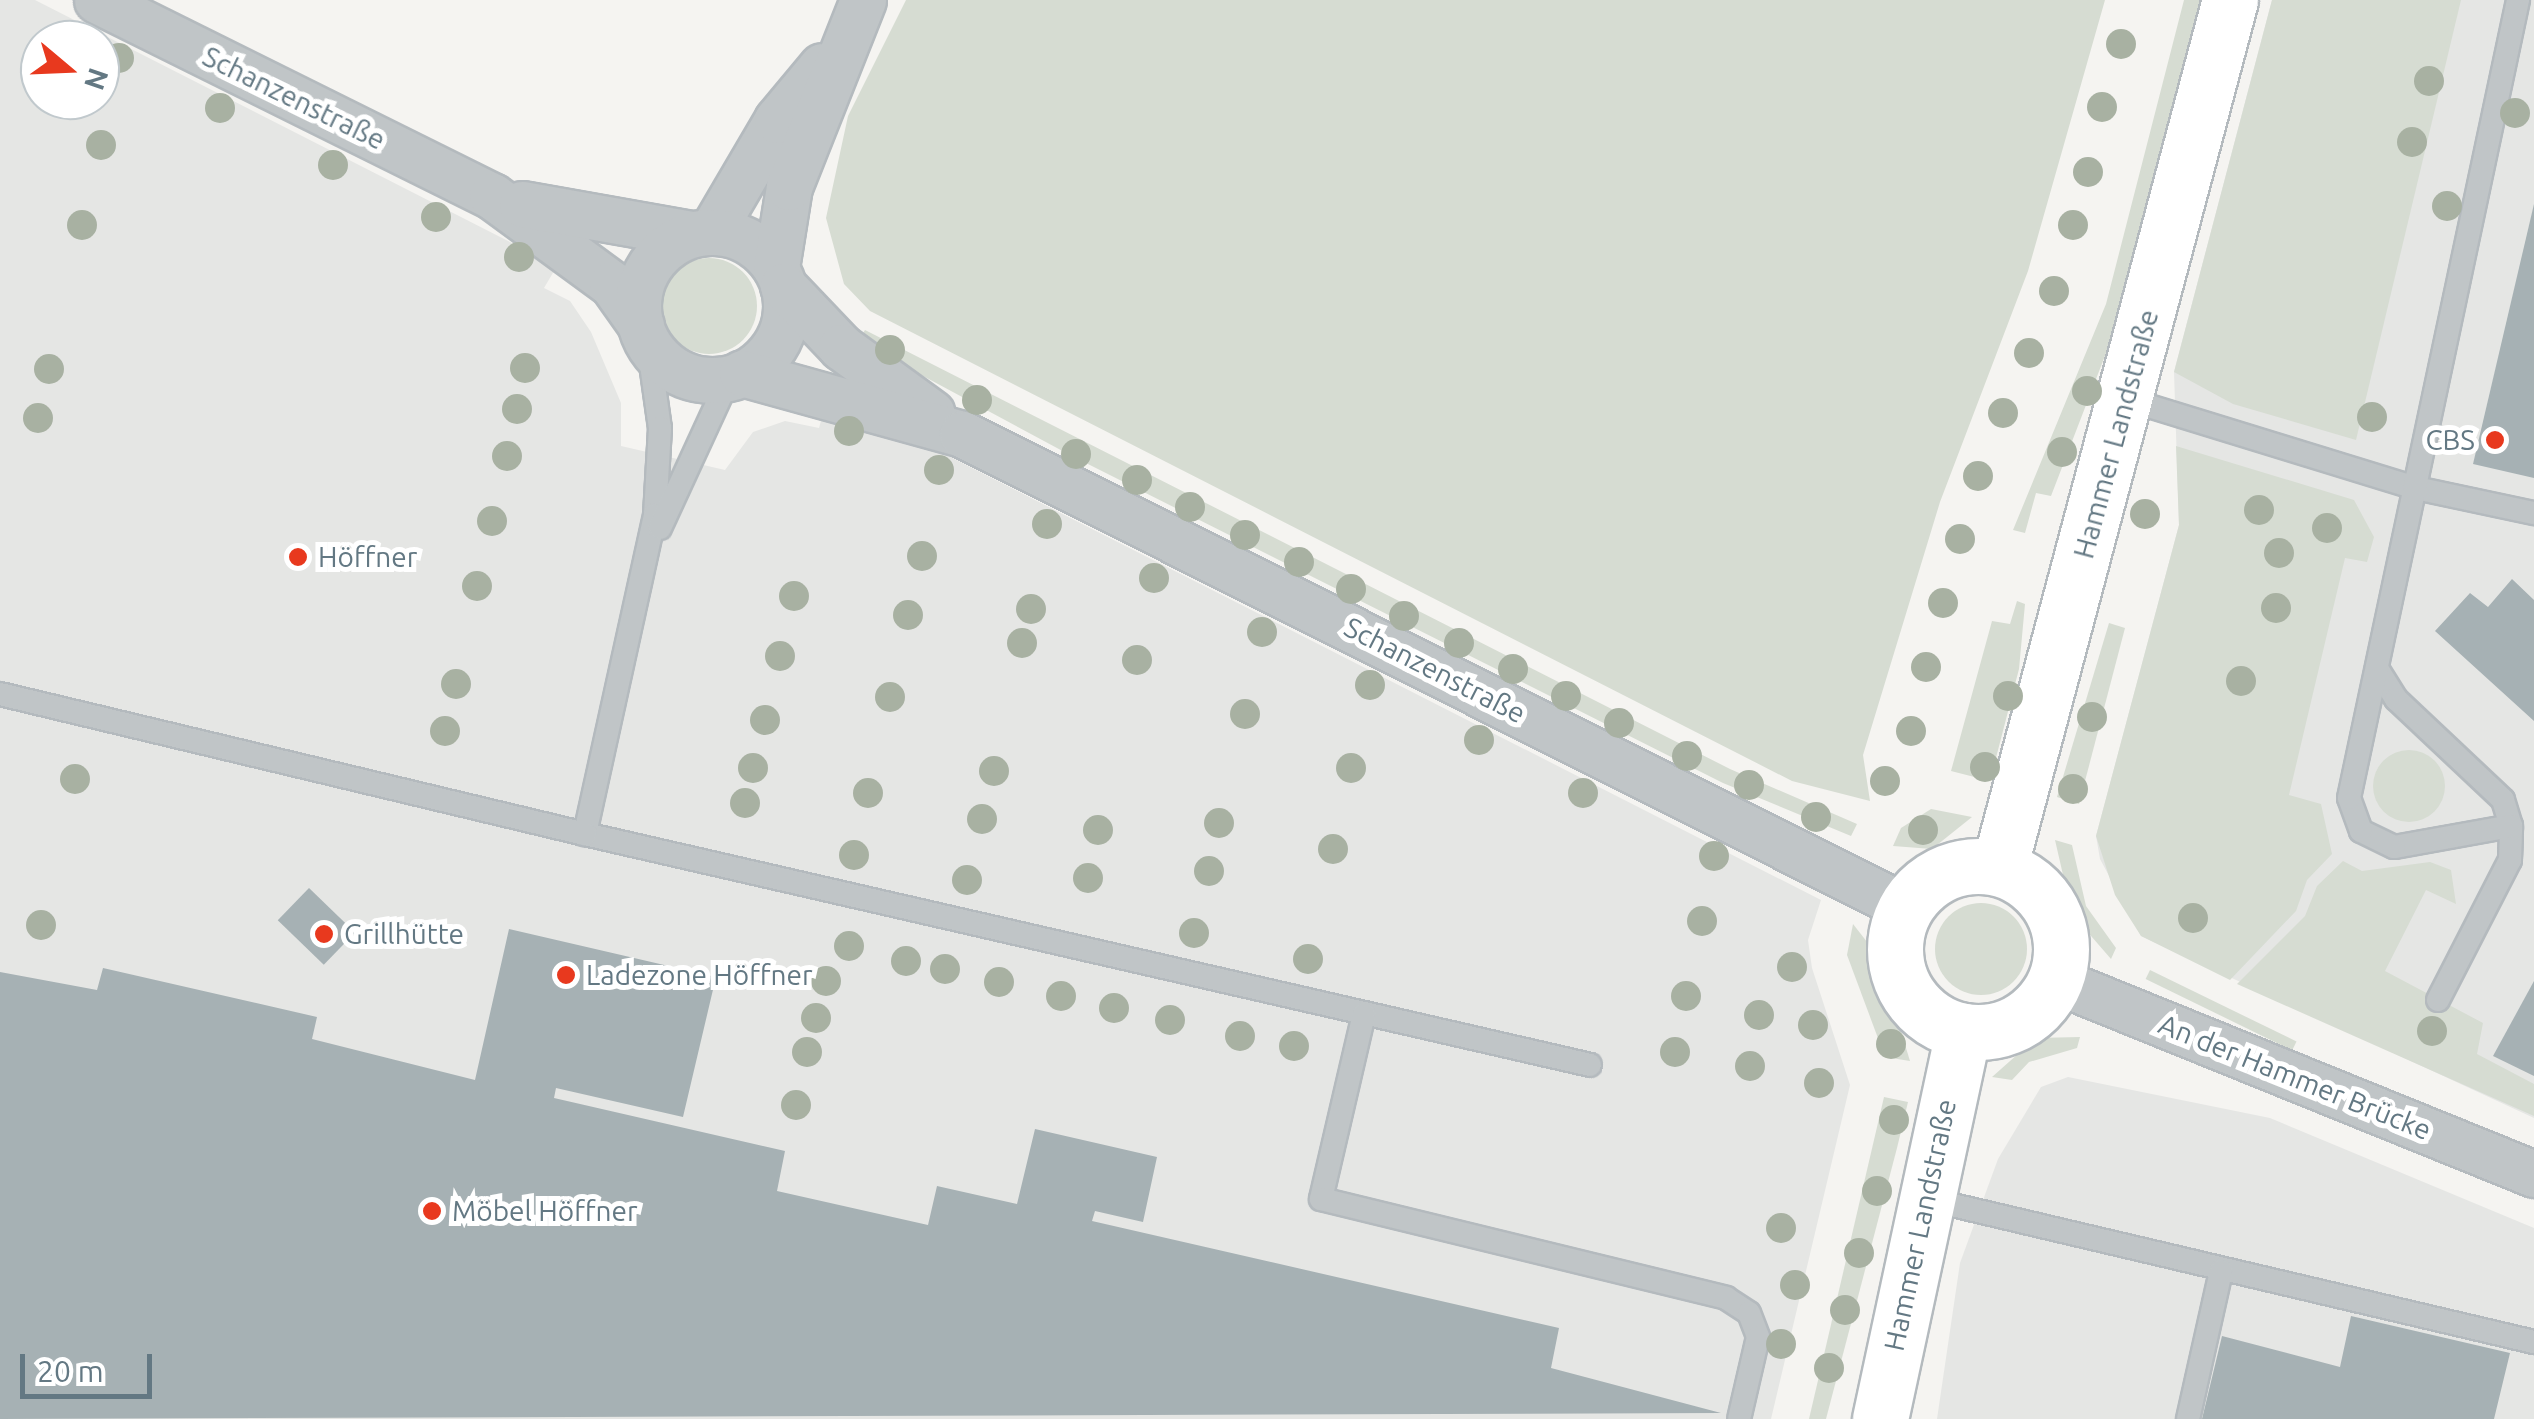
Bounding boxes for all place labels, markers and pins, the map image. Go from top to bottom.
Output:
place label: CBS [2425,423,2475,457]
marker: CBS [2484,429,2506,451]
place label: Höffner [318,540,417,574]
marker: Höffner [287,546,309,568]
place label: Grillhütte [344,917,464,951]
marker: Grillhütte [313,923,335,945]
place label: Ladezone Höffner [586,958,813,992]
marker: Ladezone Höffner [555,964,577,986]
place label: Möbel Höffner [452,1194,638,1228]
marker: Möbel Höffner [421,1200,443,1222]

